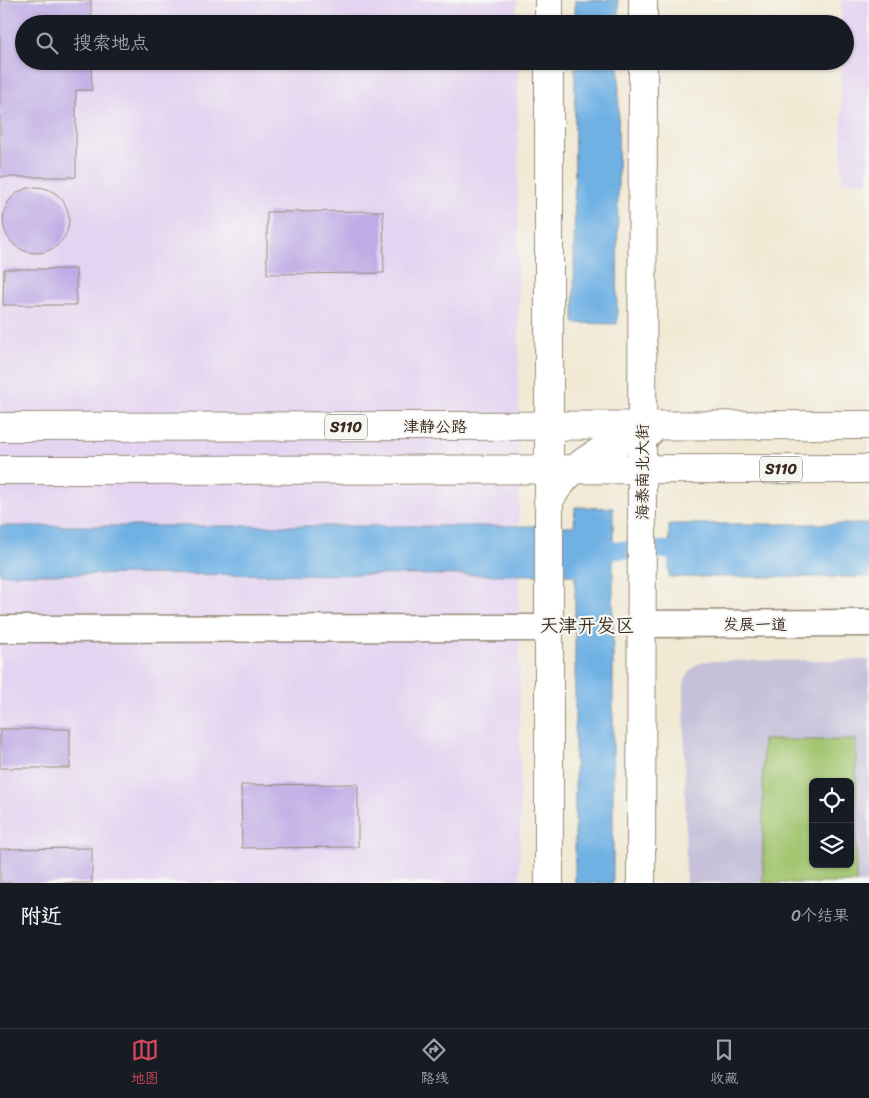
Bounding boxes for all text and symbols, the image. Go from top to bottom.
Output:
search box [15,15,854,70]
text: 搜索地点 [73,26,149,59]
icon: search [33,29,61,57]
street label: 津静公路 [403,412,467,441]
road number: S110 [325,414,367,440]
street label: 海泰南北大街 [628,424,657,520]
road number: S110 [760,456,802,482]
district label: 天津开发区 [539,609,635,642]
street label: 发展一道 [723,610,787,639]
map controls [809,778,854,868]
button: locate [809,778,854,823]
button: layers [809,823,854,868]
text: 附近 [20,897,62,935]
text: 0个结果 [791,901,849,930]
tab: 地图 [131,1036,159,1091]
tab: 路线 [420,1036,448,1091]
tab: 收藏 [710,1036,738,1091]

